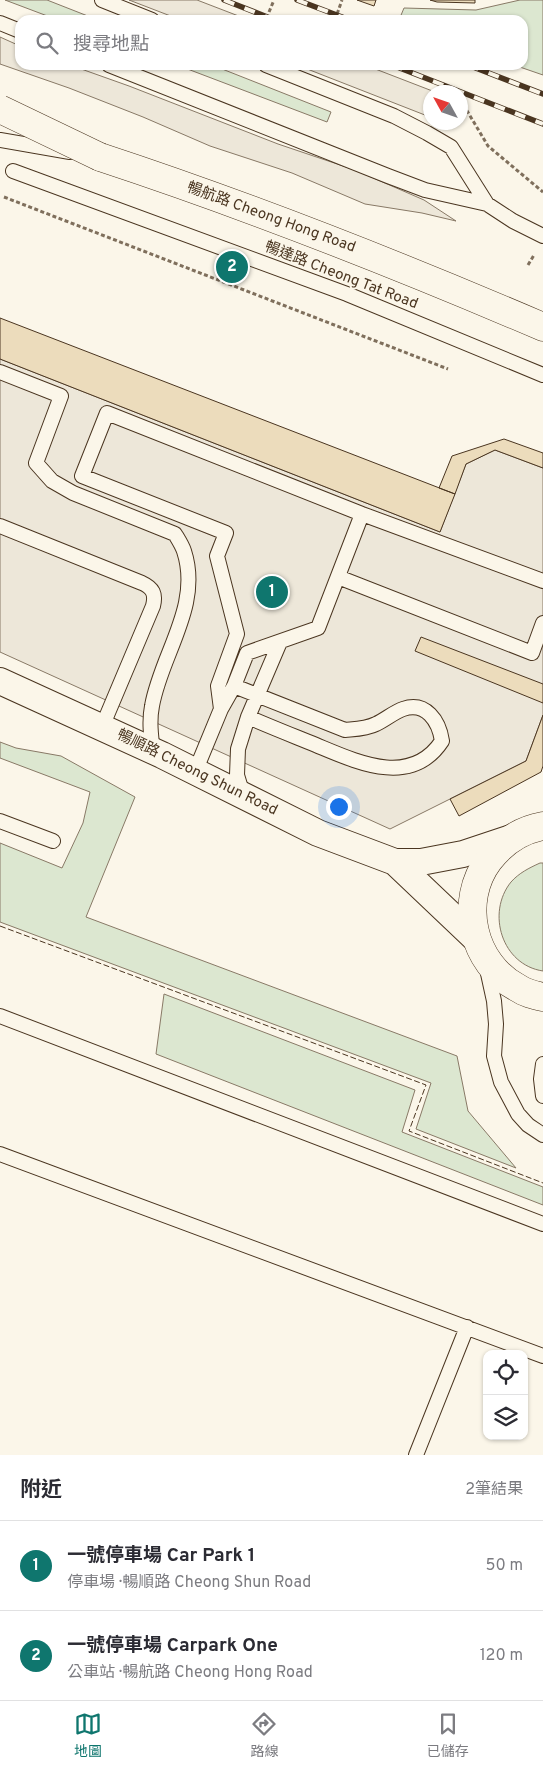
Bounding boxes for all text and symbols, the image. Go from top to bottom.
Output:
search box [15,15,528,70]
icon: search [33,29,61,57]
text: 搜尋地點 [73,33,149,57]
north arrow [423,85,468,130]
street label: 暢航路 Cheong Hong Road [184,179,358,257]
street label: 暢達路 Cheong Tat Road [262,238,420,314]
pin: 2 [216,248,248,286]
pin: 1 [256,573,288,611]
street label: 暢順路 Cheong Shun Road [113,726,281,820]
your location [326,794,352,820]
map controls [483,1350,528,1440]
button: locate [483,1350,528,1395]
button: layers [483,1395,528,1440]
text: 附近 [20,1477,62,1504]
text: 2筆結果 [465,1480,523,1500]
text: 一號停車場 Car Park 1 [67,1544,255,1568]
text: 1 [33,1556,39,1576]
text: 50 m [486,1556,523,1576]
text: 停車場 · 暢順路 Cheong Shun Road [67,1573,311,1593]
text: 一號停車場 Carpark One [67,1634,278,1658]
text: 2 [31,1646,41,1666]
text: 120 m [480,1646,523,1666]
text: 公車站 · 暢航路 Cheong Hong Road [67,1663,313,1683]
tab: 地圖 [74,1710,102,1761]
tab: 路線 [250,1710,278,1761]
tab: 已儲存 [427,1710,469,1761]

